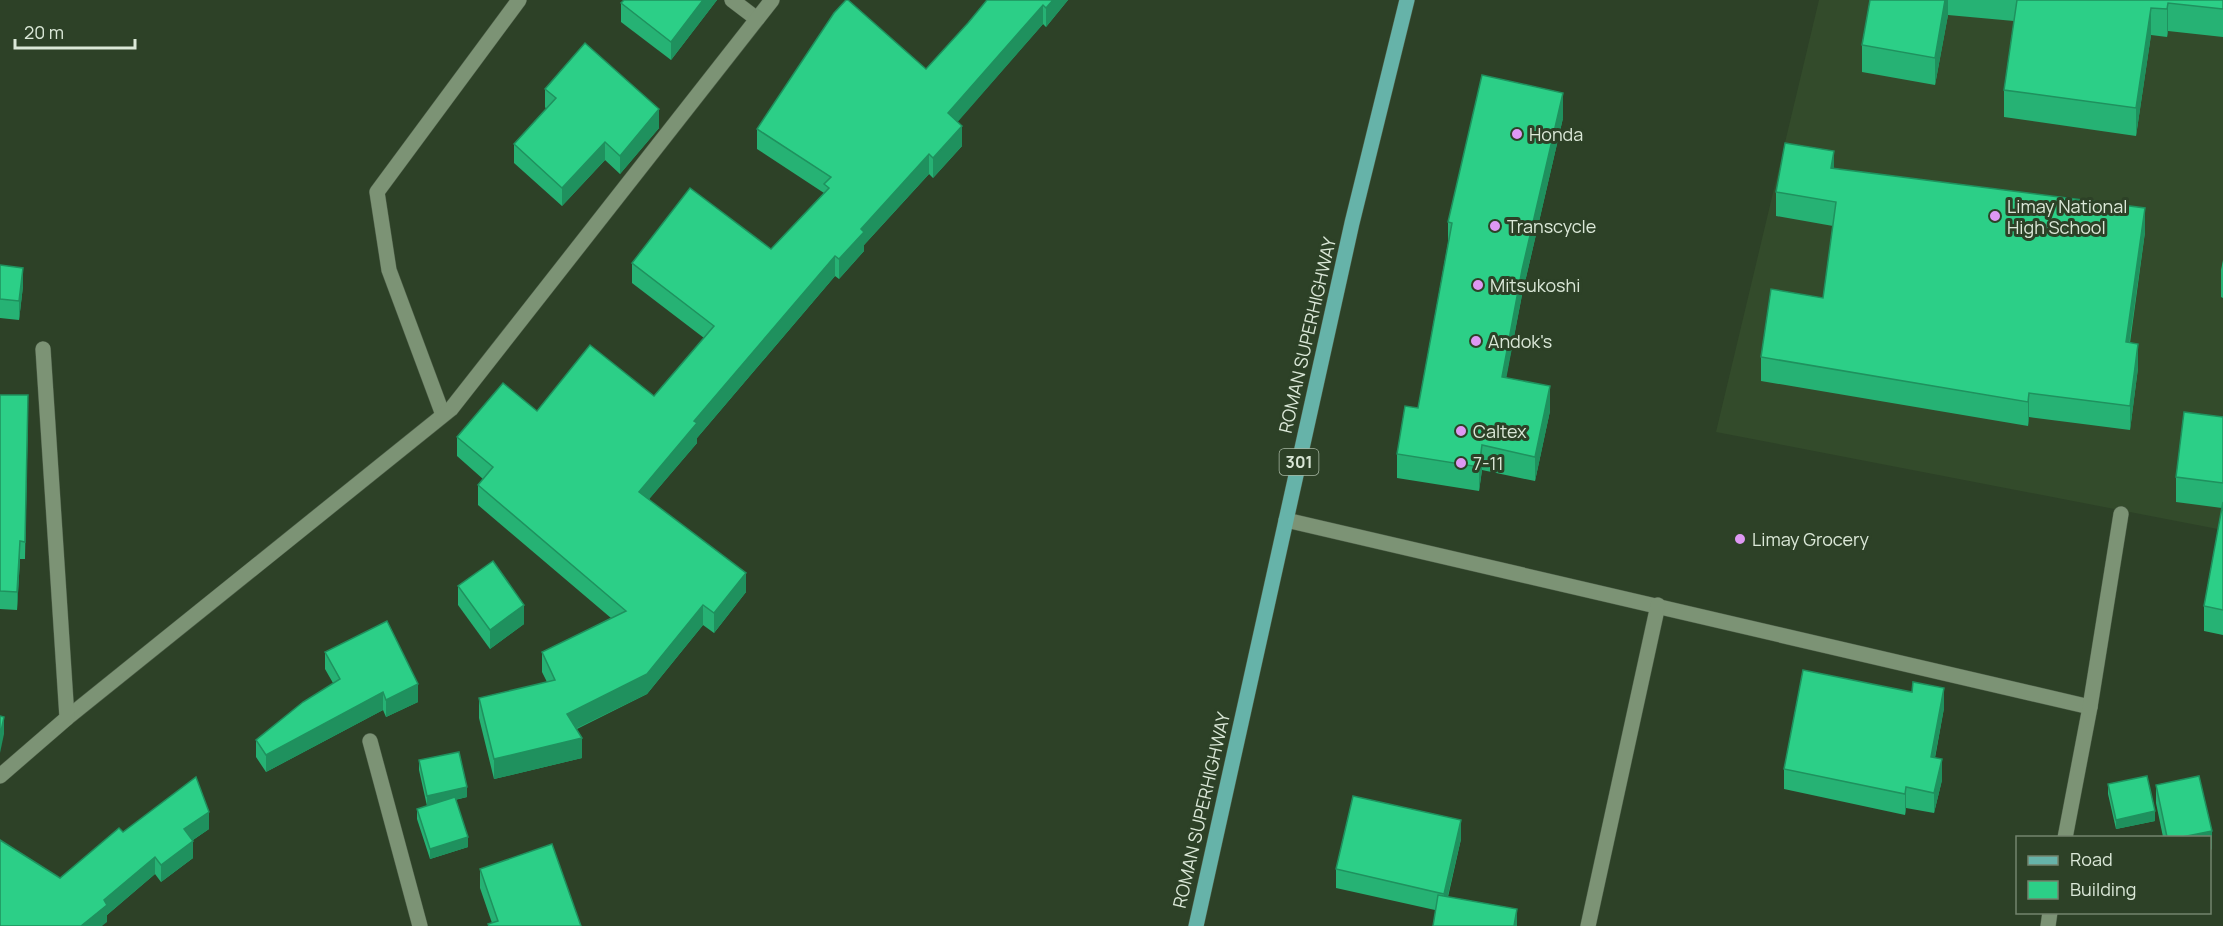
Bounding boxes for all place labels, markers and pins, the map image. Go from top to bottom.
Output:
place label: Honda [1529,122,1583,146]
marker: Honda [1510,127,1524,141]
place label: Limay National High School [2007,194,2127,239]
marker: Limay National High School [1988,209,2002,223]
place label: Transcycle [1507,214,1596,238]
marker: Transcycle [1488,219,1502,233]
place label: Mitsukoshi [1490,273,1580,297]
marker: Mitsukoshi [1471,278,1485,292]
place label: Andok's [1488,329,1552,353]
marker: Andok's [1469,334,1483,348]
place label: Caltex [1473,419,1527,443]
marker: Caltex [1454,424,1468,438]
place label: 7-11 [1473,451,1504,475]
marker: 7-11 [1454,456,1468,470]
place label: Limay Grocery [1752,527,1869,551]
marker: Limay Grocery [1733,532,1747,546]

